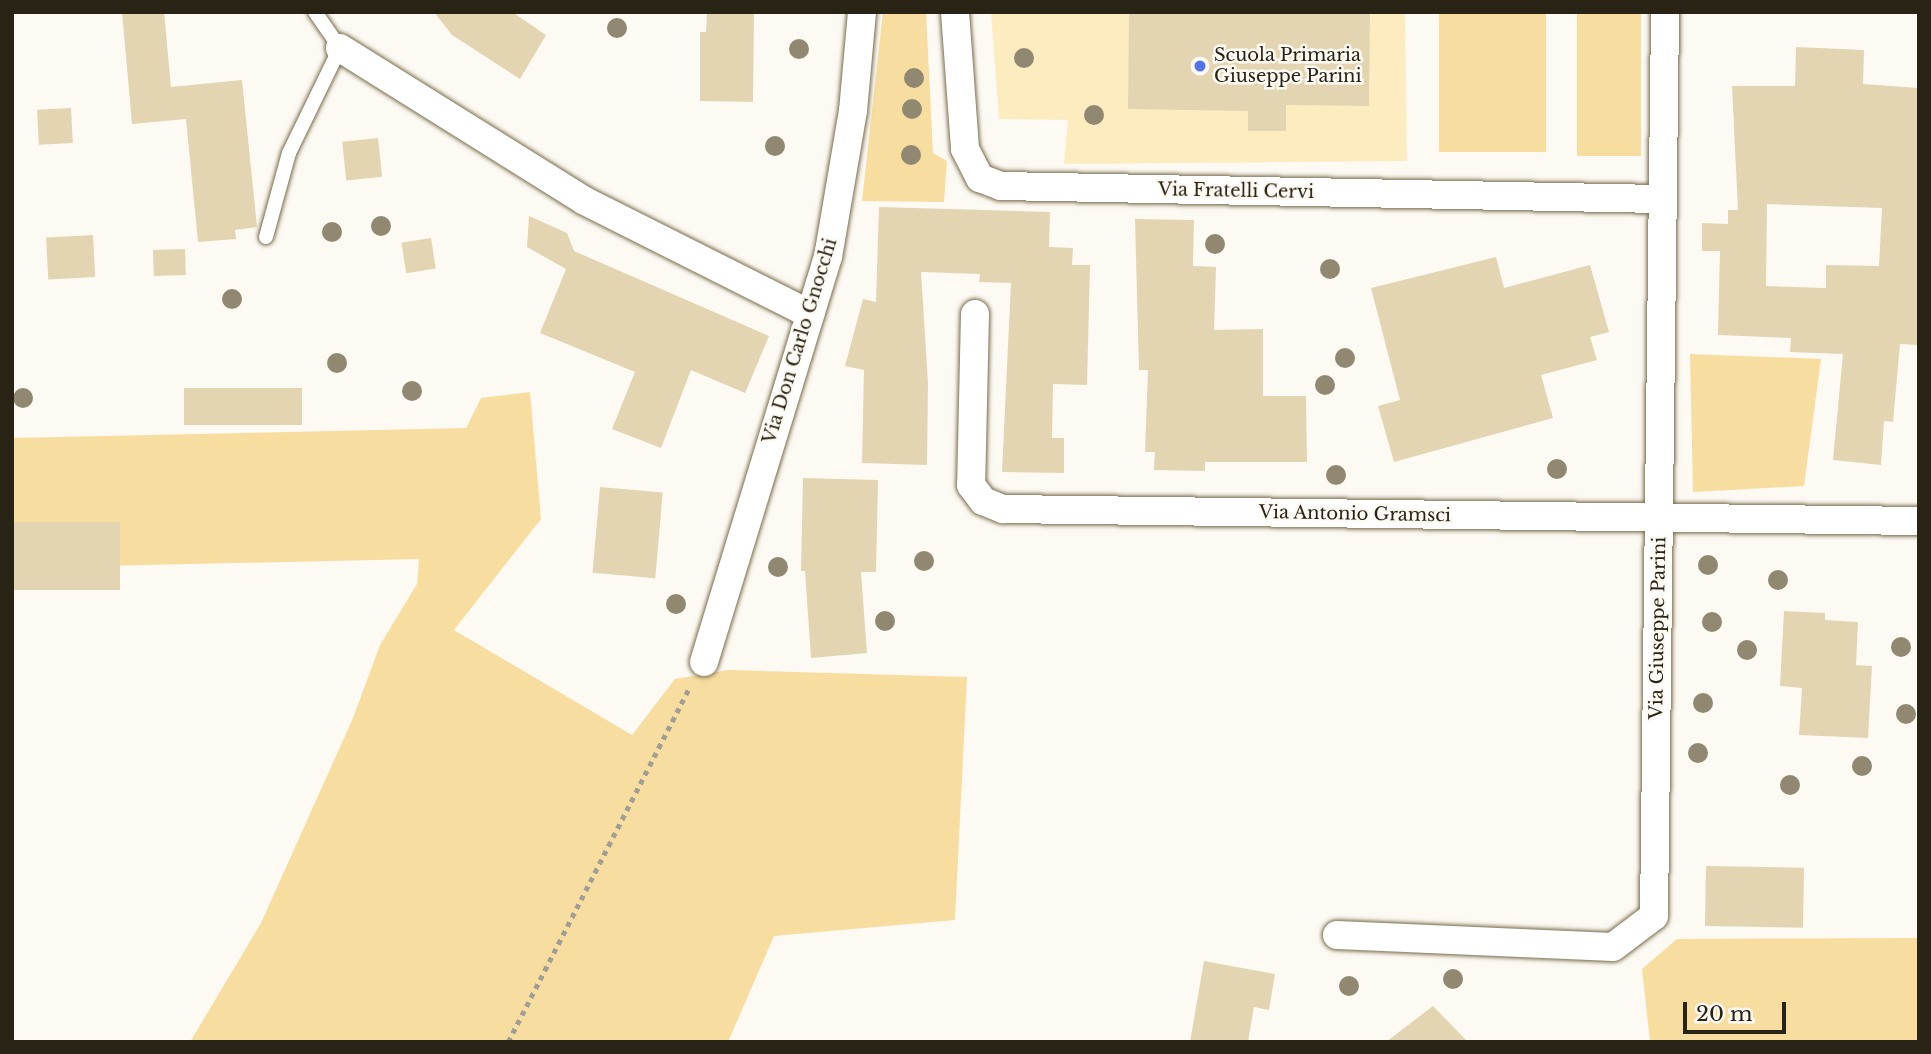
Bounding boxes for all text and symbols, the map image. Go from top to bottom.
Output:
place label: Scuola Primaria Giuseppe Parini [1214,45,1362,88]
marker: Scuola Primaria Giuseppe Parini [1192,58,1208,74]
street label: Via Fratelli Cervi [1158,179,1314,203]
street label: Via Don Carlo Gnocchi [758,236,842,446]
street label: Via Antonio Gramsci [1258,502,1452,526]
street label: Via Giuseppe Parini [1646,536,1670,720]
scale bar [1686,988,1789,1032]
text: 20 m [1696,1001,1753,1027]

